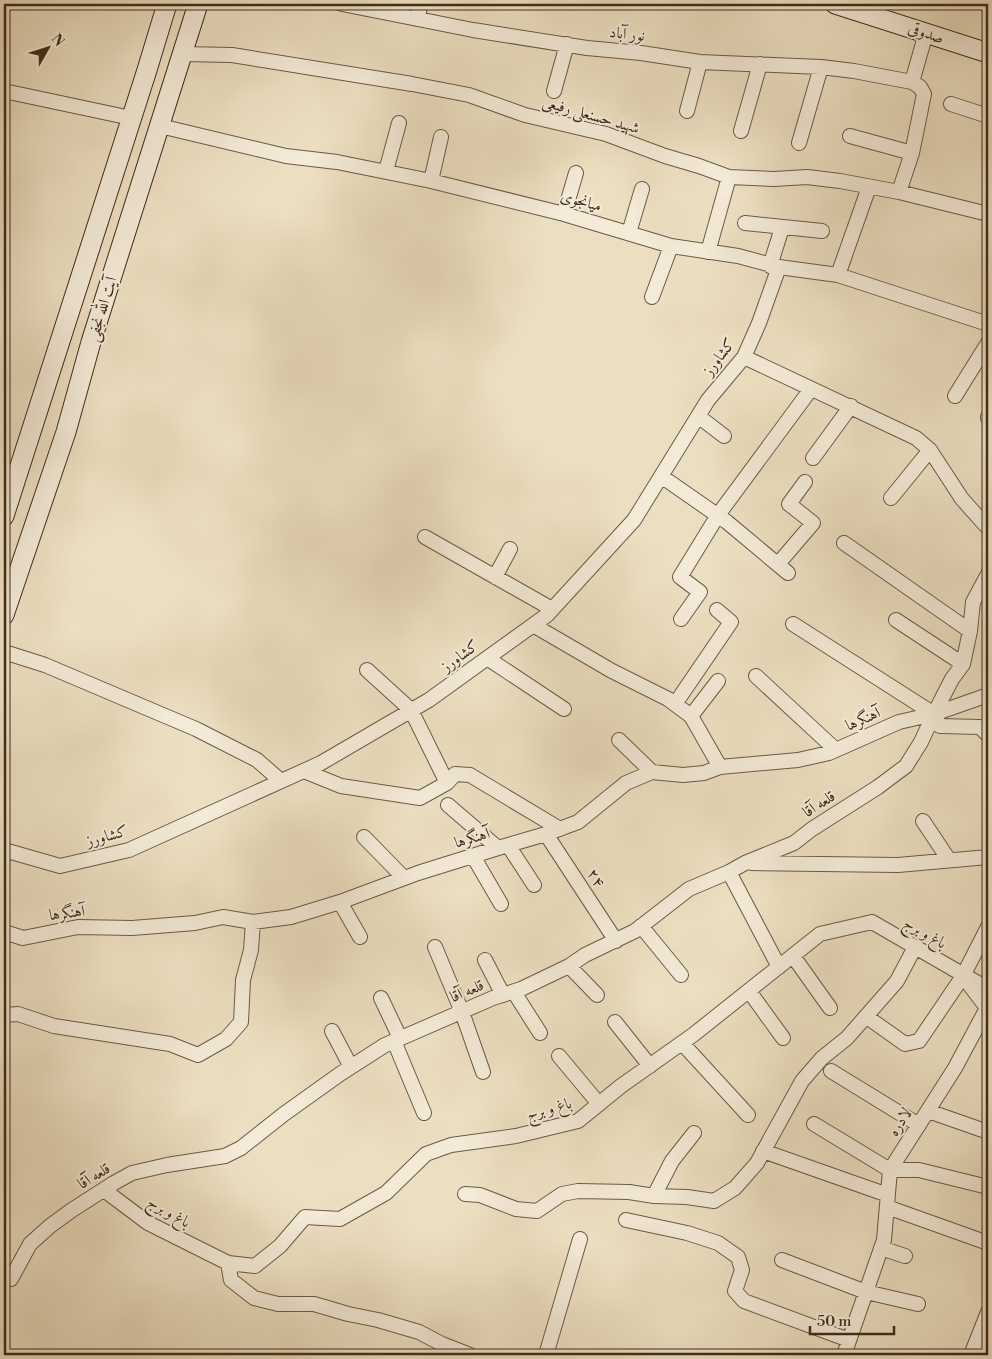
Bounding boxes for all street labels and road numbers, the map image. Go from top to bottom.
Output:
street label: صدوقی [906,18,946,48]
street label: نور آباد [608,22,646,46]
street label: شهید حسنعلی رفیعی [540,92,642,139]
street label: میانجوی [558,186,604,216]
street label: آیت الله نجفی [80,272,123,344]
street label: کشاورز [697,334,740,382]
street label: کشاورز [435,635,483,678]
street label: آهنگرها [842,702,885,735]
street label: قلعه آقا [799,786,839,822]
street label: کشاورز [82,821,130,852]
street label: آهنگرها [452,823,494,853]
street label: ۲۴ [583,865,609,891]
street label: آهنگرها [48,901,88,925]
street label: باغ و برج [898,913,950,957]
street label: قلعه آقا [447,975,487,1007]
street label: باغ و برج [524,1093,575,1129]
street label: لادره [884,1104,917,1140]
street label: قلعه آقا [74,1158,114,1194]
street label: باغ و برج [142,1192,194,1236]

